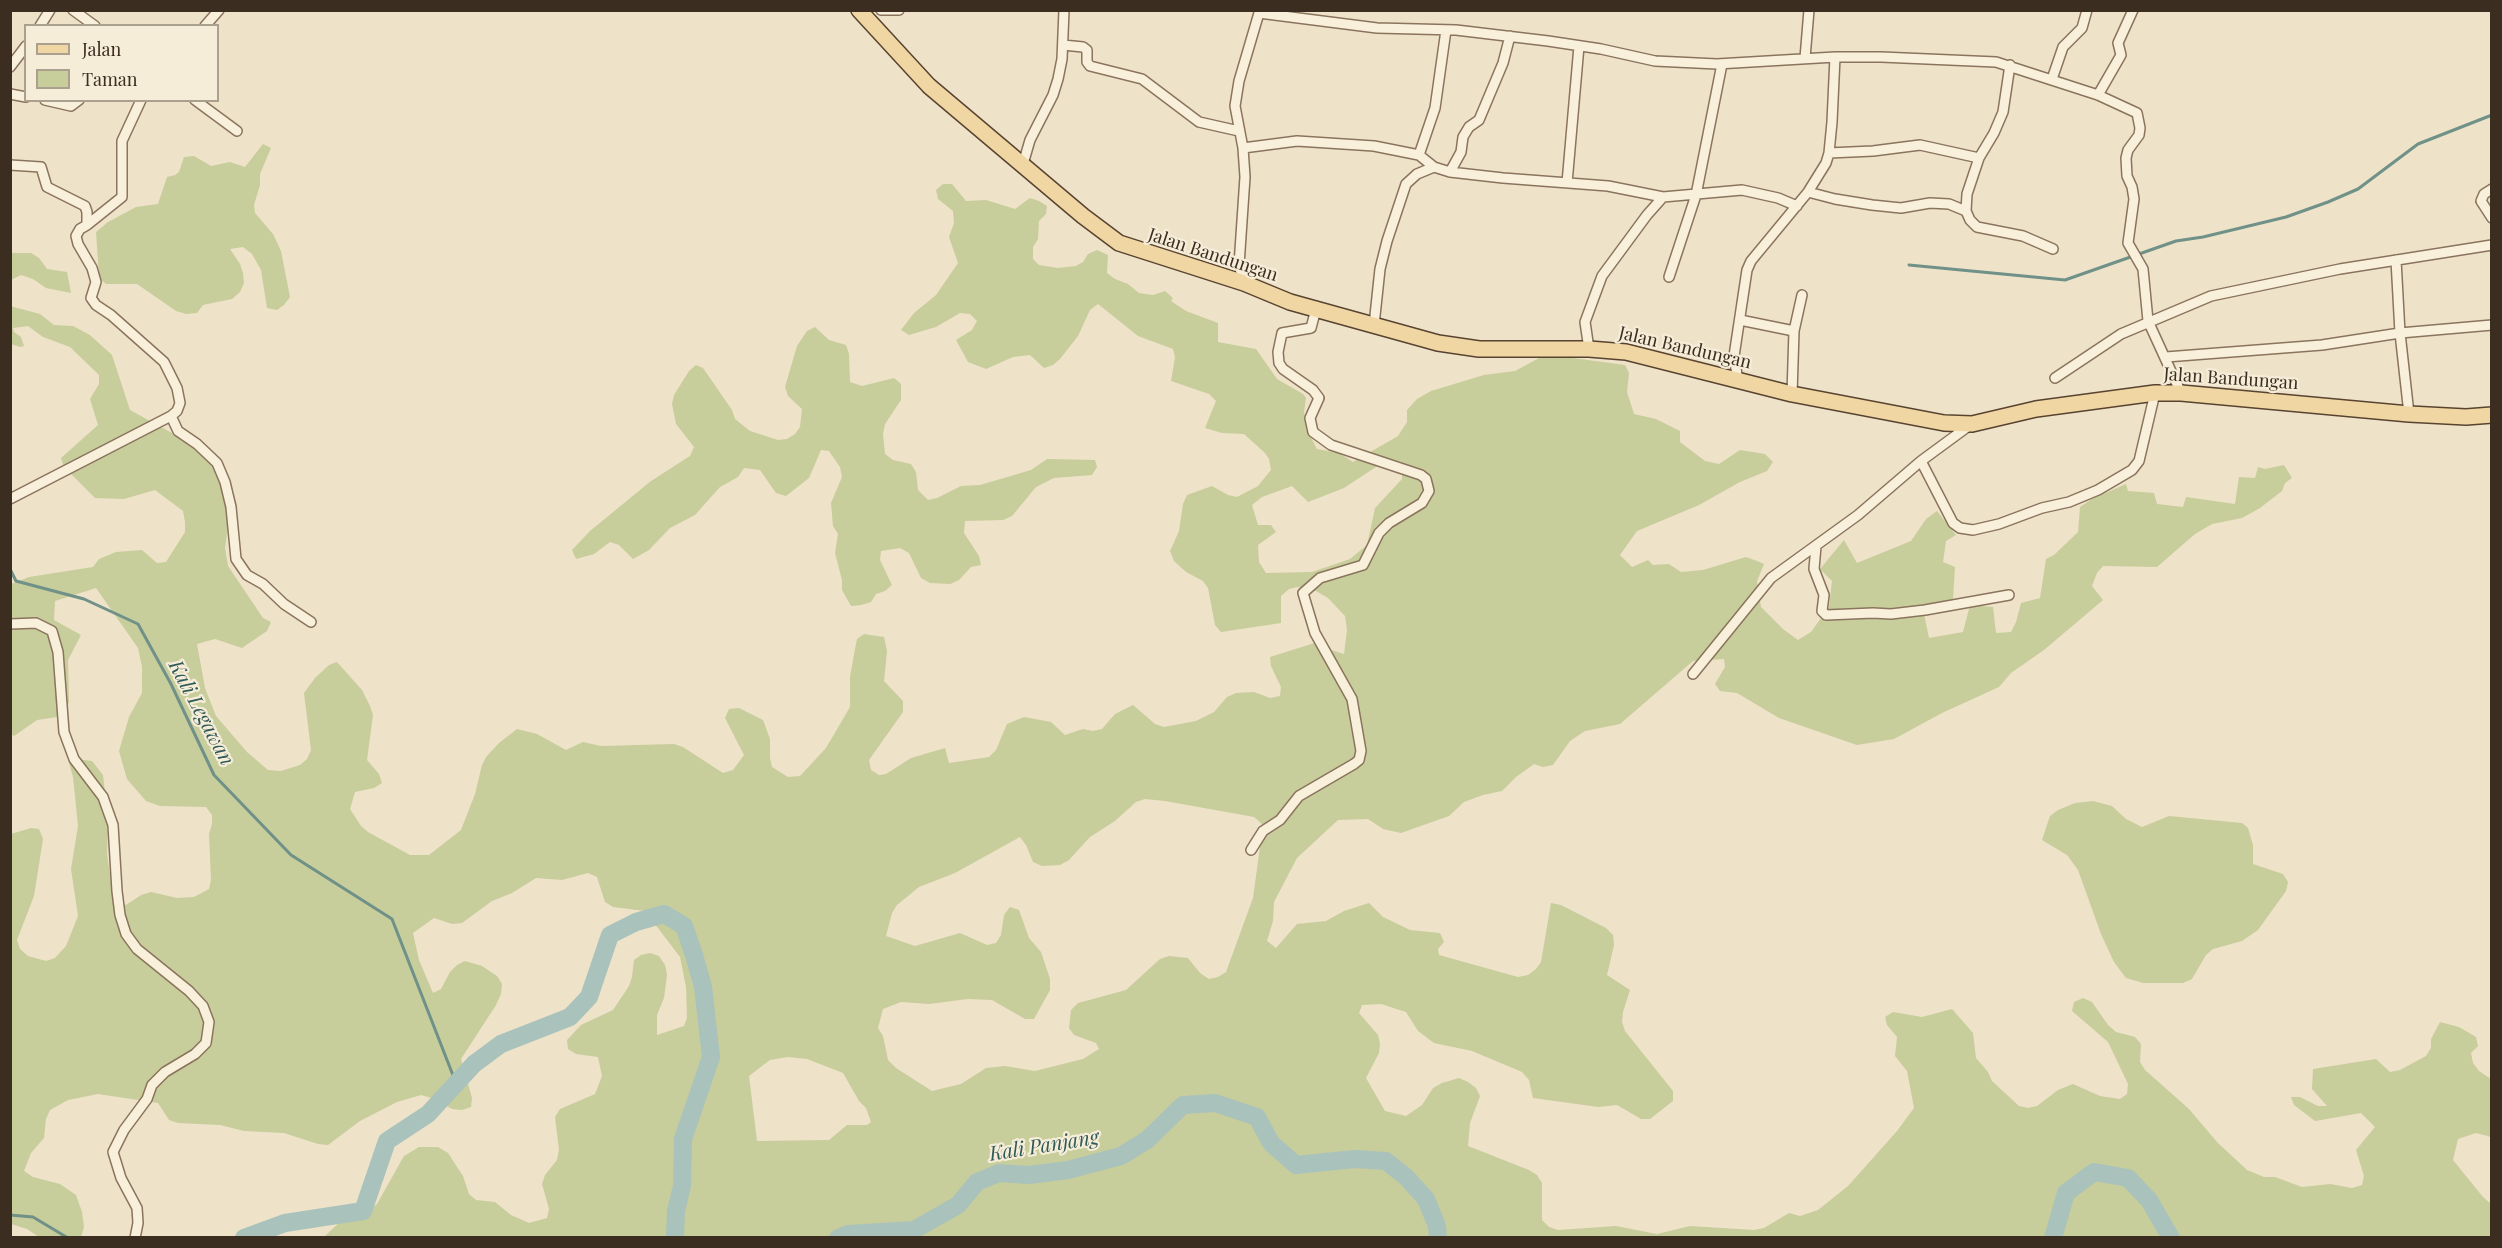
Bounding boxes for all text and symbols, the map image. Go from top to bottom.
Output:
legend [24,24,219,102]
text: Jalan [82,37,121,61]
text: Taman [82,67,138,91]
street label: Jalan Bandungan [1145,224,1281,286]
street label: Jalan Bandungan [1617,322,1753,374]
street label: Jalan Bandungan [2163,364,2299,394]
water label: Kali Legawan [163,656,239,770]
water label: Kali Panjang [988,1126,1100,1166]

